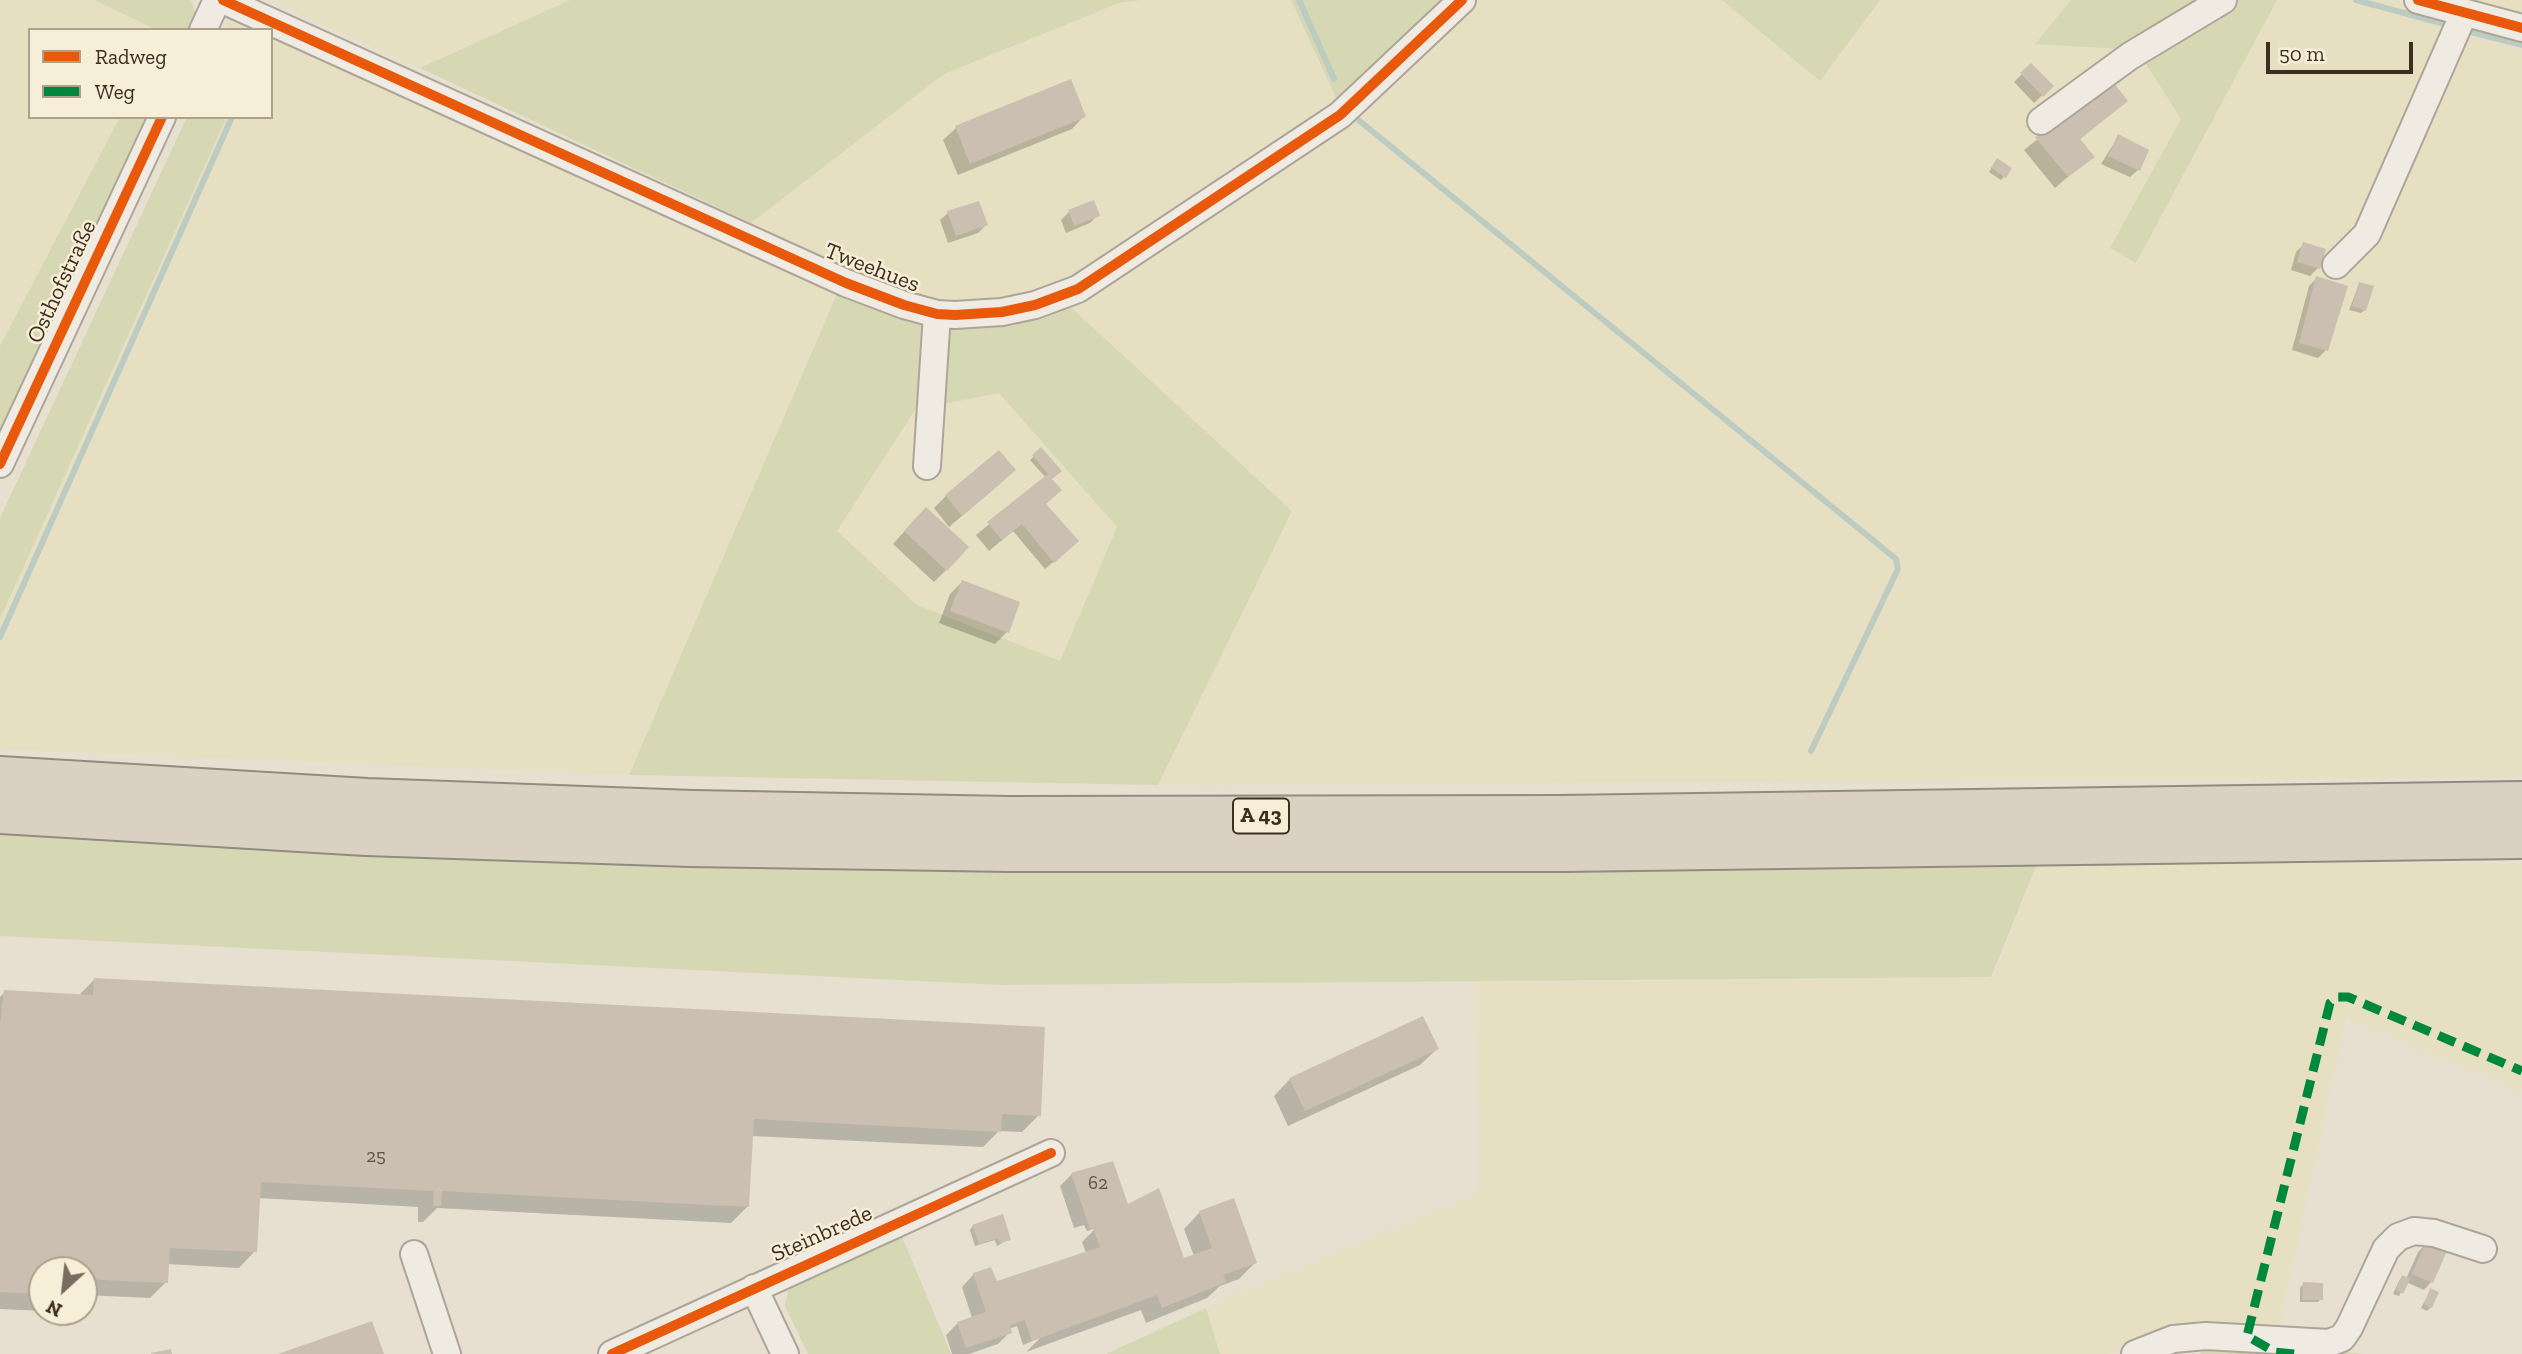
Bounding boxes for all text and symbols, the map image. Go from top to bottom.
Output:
legend [28,28,273,119]
scale bar [2270,28,2417,72]
text: 50 m [2279,41,2325,66]
text: Radweg [95,44,167,69]
text: Weg [95,79,135,104]
street label: Osthofstraße [21,216,103,348]
street label: Tweehues [821,237,923,299]
road number: A 43 [1233,798,1289,834]
house number: 25 [366,1146,386,1168]
house number: 62 [1088,1173,1108,1195]
street label: Steinbrede [767,1200,877,1268]
north arrow [28,1256,98,1326]
text: N [42,1295,66,1322]

